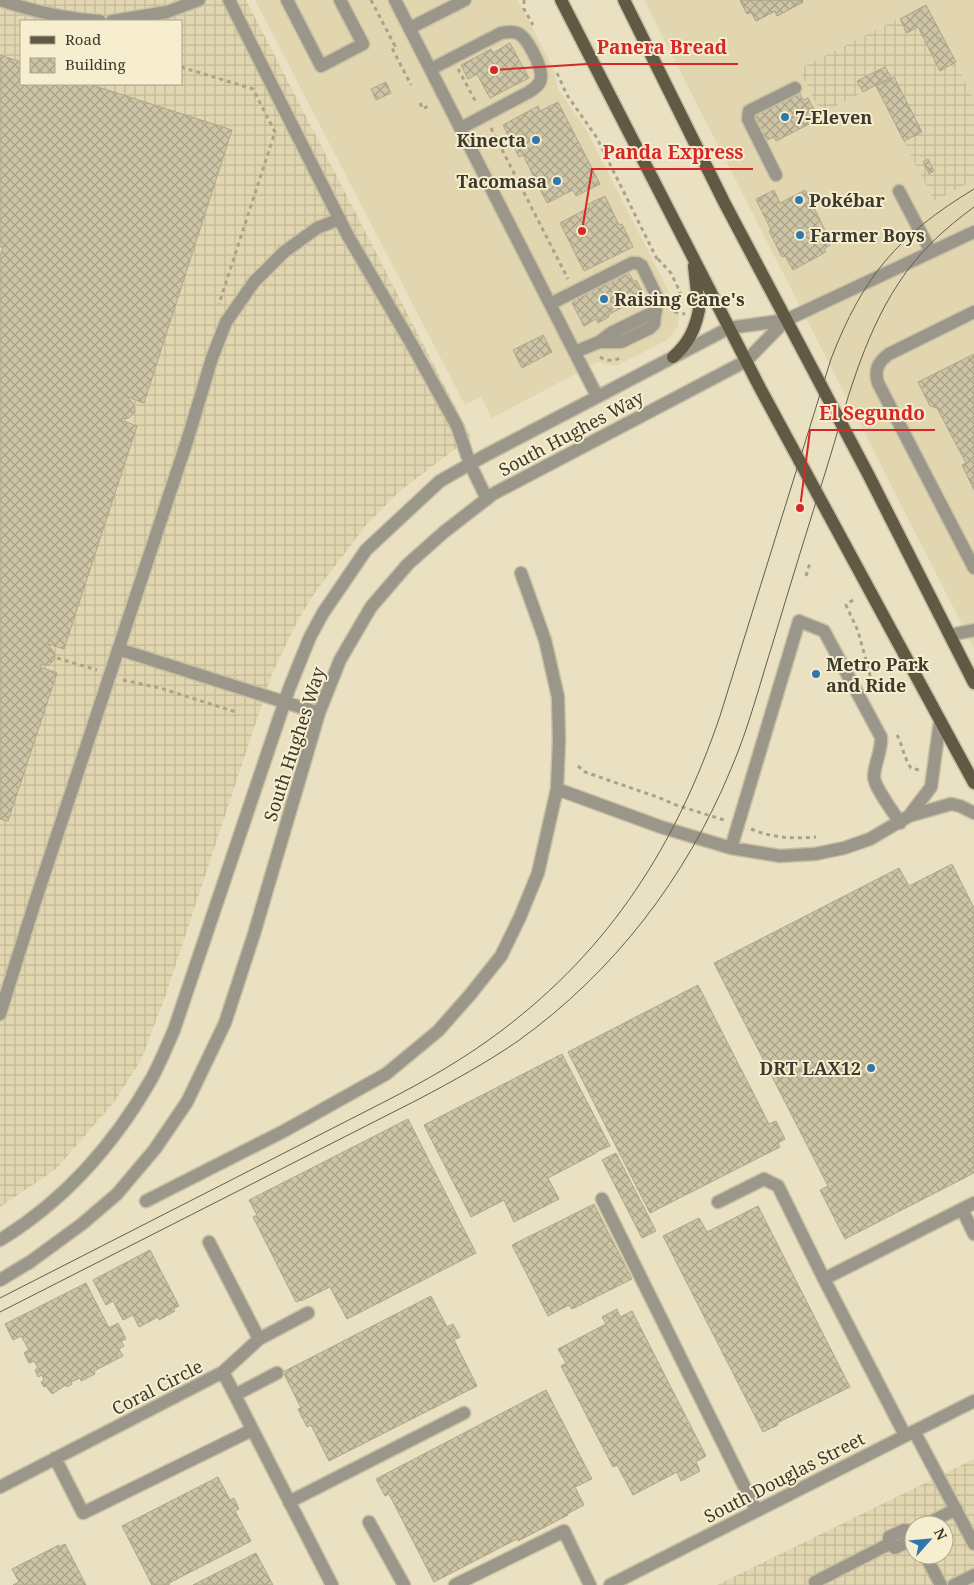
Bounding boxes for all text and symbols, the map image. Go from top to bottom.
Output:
legend [20,20,182,85]
text: Road [65,29,101,49]
callout: Panera Bread [587,30,738,64]
text: Panera Bread [597,34,728,60]
text: Building [65,54,126,74]
place label: 7-Eleven [795,105,872,129]
marker: 7-Eleven [779,111,791,123]
place label: Kinecta [457,128,526,152]
marker: Kinecta [530,134,542,146]
callout: Panda Express [592,135,753,169]
text: Panda Express [603,139,743,165]
place label: Tacomasa [456,169,547,193]
marker: Tacomasa [551,175,563,187]
place label: Pokébar [809,188,885,212]
marker: Pokébar [793,194,805,206]
place label: Farmer Boys [810,223,925,247]
marker: Farmer Boys [794,229,806,241]
place label: Raising Cane's [614,287,745,311]
marker: Raising Cane's [598,293,610,305]
street label: South Hughes Way [494,384,648,481]
callout: El Segundo [810,396,935,430]
text: El Segundo [819,400,925,426]
place label: Metro Park and Ride [826,652,930,697]
street label: South Hughes Way [258,663,331,824]
marker: Metro Park and Ride [810,668,822,680]
place label: DRT LAX12 [759,1056,861,1080]
marker: DRT LAX12 [865,1062,877,1074]
street label: Coral Circle [107,1354,207,1420]
street label: South Douglas Street [700,1426,868,1528]
north arrow [904,1515,954,1565]
text: N [930,1525,952,1543]

